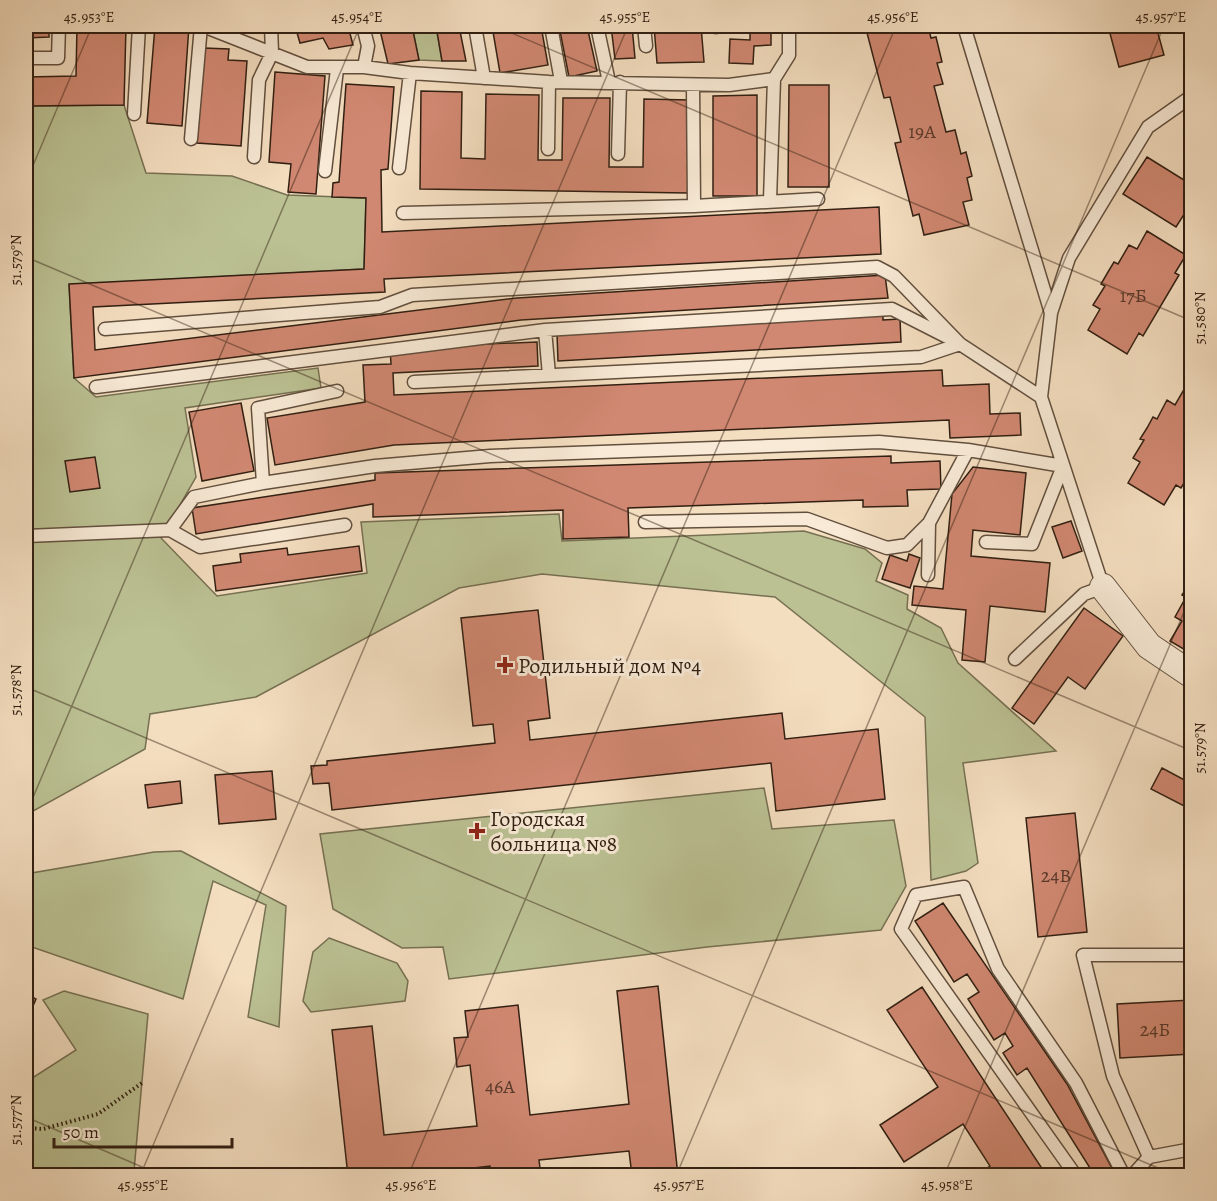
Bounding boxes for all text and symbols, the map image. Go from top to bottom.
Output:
text: 45.953°E [64,7,114,27]
text: 45.954°E [331,7,383,27]
text: 45.955°E [600,7,650,27]
text: 45.956°E [867,7,919,27]
text: 45.957°E [1136,7,1186,27]
house number: 19А [908,118,936,145]
text: 51.579°N [6,234,26,286]
house number: 17Б [1119,282,1147,309]
text: 51.580°N [1190,291,1210,345]
place label: Родильный дом №4 [518,651,701,681]
marker: Родильный дом №4 [496,656,514,674]
text: 51.578°N [6,664,26,716]
text: 51.579°N [1190,722,1210,774]
place label: Городская больница №8 [490,804,617,859]
marker: Городская больница №8 [468,822,486,840]
house number: 24В [1041,862,1071,889]
house number: 24Б [1140,1016,1170,1043]
house number: 46А [485,1073,515,1100]
text: 51.577°N [6,1095,26,1145]
scale bar [54,1111,232,1149]
text: 50 m [63,1120,99,1144]
text: 45.955°E [118,1175,168,1195]
text: 45.956°E [385,1175,437,1195]
text: 45.957°E [654,1175,704,1195]
text: 45.958°E [921,1175,973,1195]

